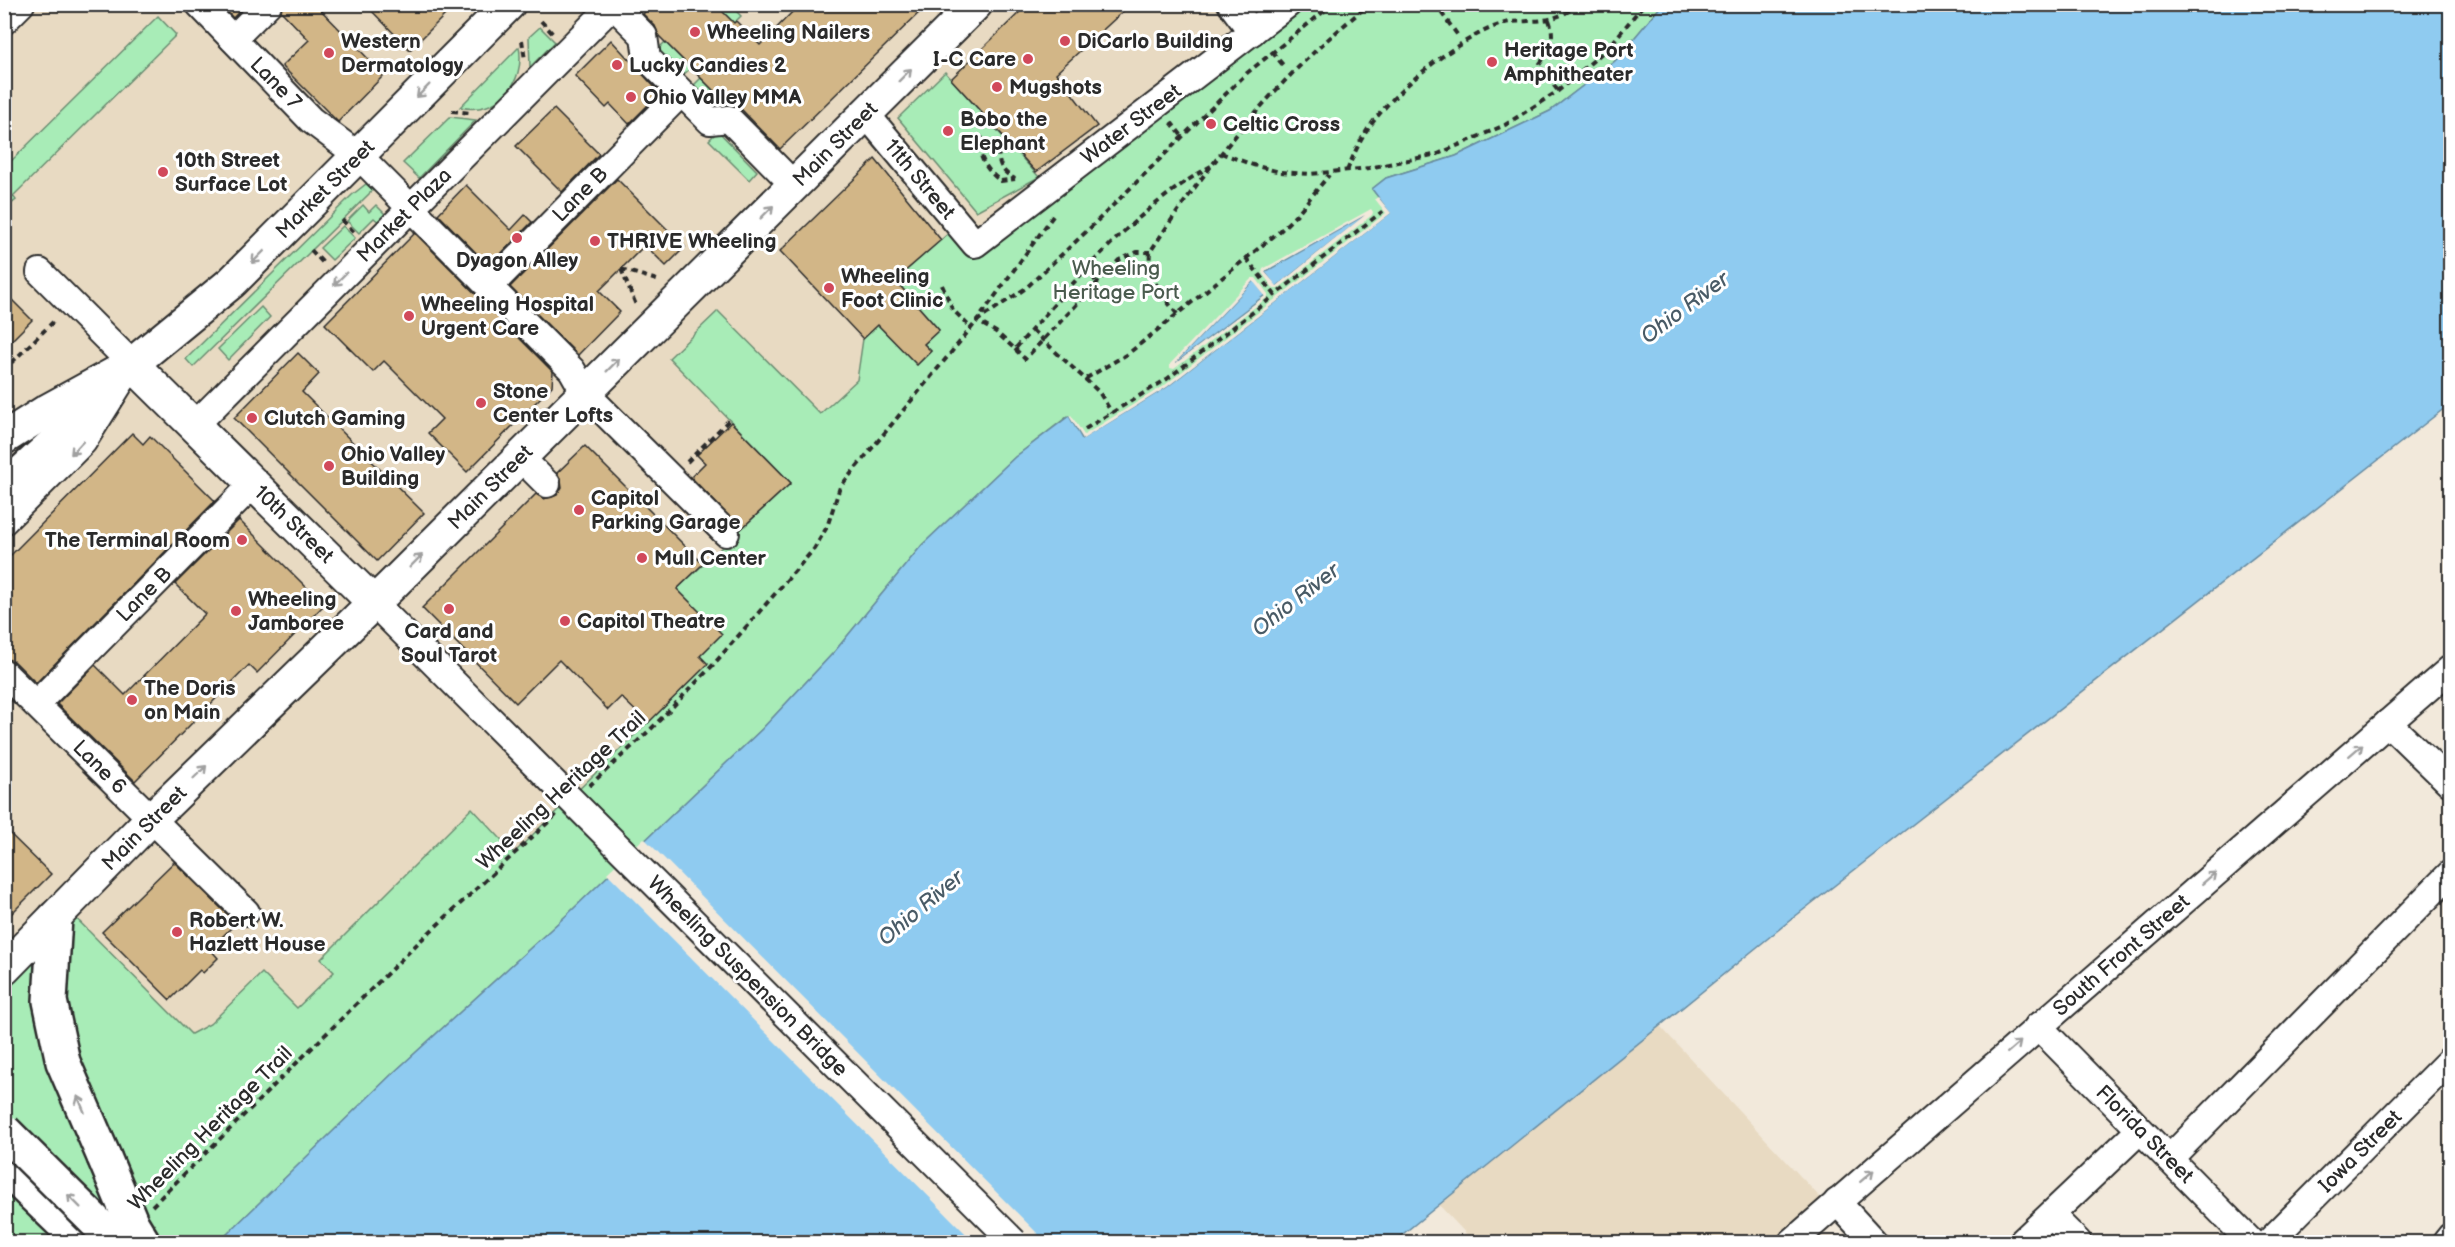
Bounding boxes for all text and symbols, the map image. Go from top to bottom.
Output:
place label: Wheeling Nailers [707,20,870,45]
marker: Wheeling Nailers [688,25,702,39]
place label: Western Dermatology [341,29,464,78]
place label: DiCarlo Building [1077,29,1233,54]
marker: DiCarlo Building [1058,34,1072,48]
place label: Heritage Port Amphitheater [1503,38,1633,87]
marker: Western Dermatology [322,46,336,60]
place label: I-C Care [933,47,1016,72]
street label: Lane 7 [245,52,307,115]
marker: I-C Care [1021,52,1035,66]
place label: Lucky Candies 2 [629,53,787,78]
marker: Heritage Port Amphitheater [1485,55,1499,69]
marker: Lucky Candies 2 [610,58,624,72]
one-way arrow [897,68,912,82]
place label: Mugshots [1009,75,1102,100]
street label: Water Street [1076,78,1187,170]
marker: Mugshots [990,80,1004,94]
one-way arrow [416,83,431,98]
place label: Ohio Valley MMA [643,85,801,110]
marker: Ohio Valley MMA [624,90,638,104]
street label: Main Street [788,96,883,192]
place label: Bobo the Elephant [960,107,1047,156]
place label: Celtic Cross [1223,112,1340,137]
marker: Celtic Cross [1204,117,1218,131]
marker: Bobo the Elephant [941,124,955,138]
street label: Market Street [271,134,380,244]
street label: 11th Street [879,134,961,225]
place label: 10th Street Surface Lot [175,148,287,197]
street label: Lane B [548,162,613,227]
street label: Market Plaza [352,163,457,268]
marker: 10th Street Surface Lot [156,165,170,179]
one-way arrow [759,205,774,220]
place label: THRIVE Wheeling [607,229,776,254]
marker: Dyagon Alley [510,231,524,245]
marker: THRIVE Wheeling [588,234,602,248]
place label: Dyagon Alley [456,248,579,273]
one-way arrow [251,249,266,264]
park label: Wheeling Heritage Port [1053,256,1180,305]
place label: Wheeling Foot Clinic [841,264,943,313]
water label: Ohio River [1635,265,1736,350]
one-way arrow [333,272,347,287]
marker: Wheeling Foot Clinic [822,281,836,295]
place label: Wheeling Hospital Urgent Care [421,292,594,341]
marker: Wheeling Hospital Urgent Care [402,309,416,323]
one-way arrow [606,357,621,372]
place label: Stone Center Lofts [493,379,613,428]
marker: Stone Center Lofts [474,396,488,410]
place label: Clutch Gaming [264,406,405,431]
marker: Clutch Gaming [245,411,259,425]
street label: Main Street [443,439,538,535]
one-way arrow [70,440,84,455]
place label: Ohio Valley Building [341,442,446,491]
marker: Ohio Valley Building [322,459,336,473]
street label: 10th Street [248,480,339,569]
place label: Capitol Parking Garage [591,486,740,535]
marker: Capitol Parking Garage [572,503,586,517]
place label: The Terminal Room [45,528,230,553]
marker: The Terminal Room [235,533,249,547]
place label: Mull Center [654,546,767,571]
marker: Mull Center [635,551,649,565]
one-way arrow [408,554,423,569]
water label: Ohio River [1247,556,1347,643]
street label: Lane B [112,562,177,627]
place label: Wheeling Jamboree [248,587,344,636]
marker: Card and Soul Tarot [442,602,456,616]
marker: Wheeling Jamboree [229,604,243,618]
place label: Capitol Theatre [577,609,725,634]
marker: Capitol Theatre [558,614,572,628]
place label: Card and Soul Tarot [401,619,497,668]
place label: The Doris on Main [144,676,236,725]
marker: The Doris on Main [125,693,139,707]
street label: Wheeling Heritage Trail [472,706,651,875]
street label: Lane 6 [67,735,132,800]
one-way arrow [2348,743,2363,757]
one-way arrow [192,765,207,780]
street label: Main Street [97,780,192,876]
water label: Ohio River [873,863,971,952]
street label: Wheeling Suspension Bridge [642,871,853,1082]
one-way arrow [2201,871,2216,885]
street label: South Front Street [2048,889,2195,1021]
place label: Robert W. Hazlett House [189,908,326,957]
marker: Robert W. Hazlett House [170,925,184,939]
street label: Wheeling Heritage Trail [123,1041,298,1216]
one-way arrow [2006,1041,2022,1054]
street label: Florida Street [2090,1080,2199,1189]
one-way arrow [75,1095,86,1113]
street label: Iowa Street [2314,1104,2407,1198]
one-way arrow [1859,1169,1875,1183]
one-way arrow [67,1194,82,1208]

